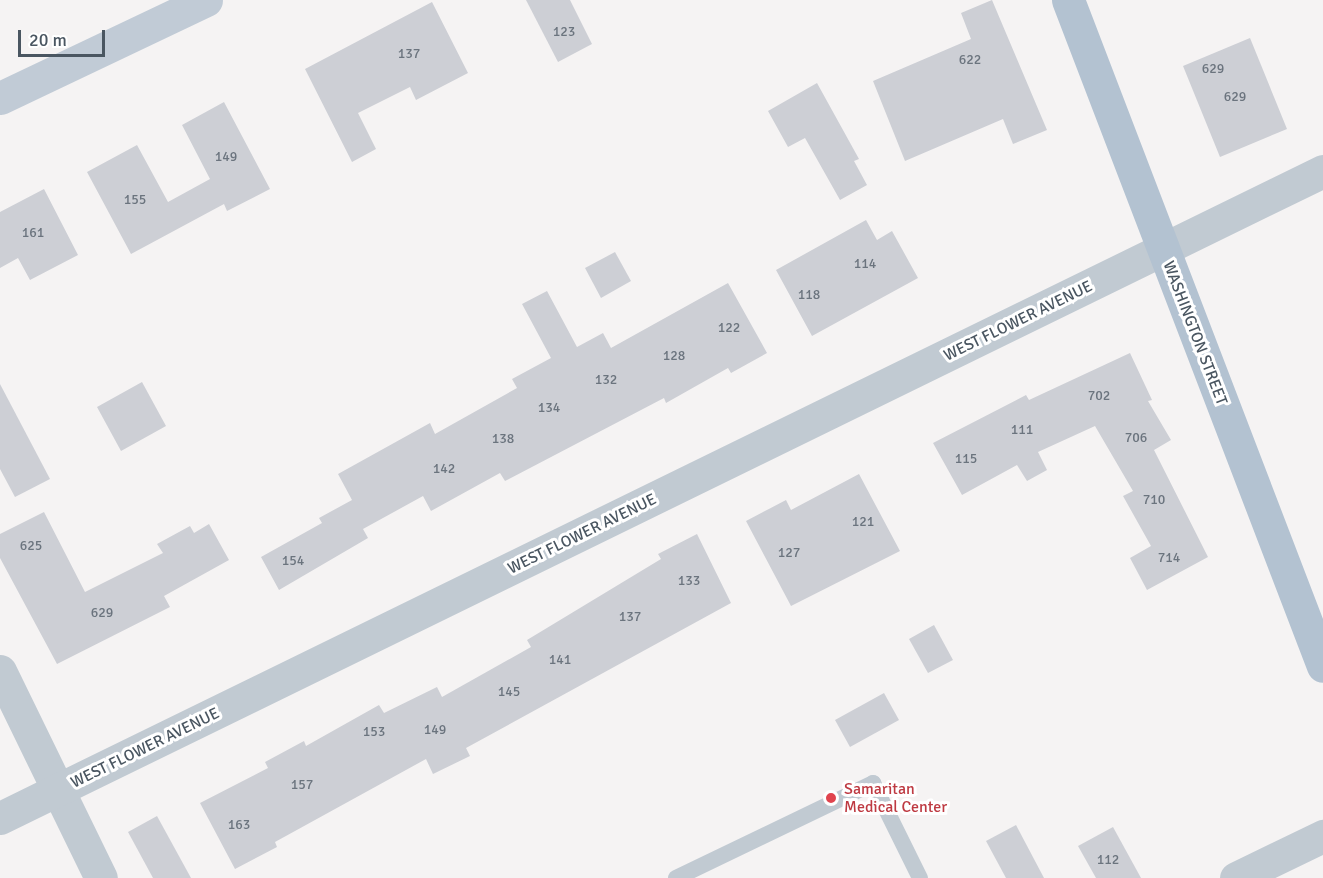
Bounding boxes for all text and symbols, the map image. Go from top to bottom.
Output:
scale bar [21,18,108,56]
house number: 123 [553,24,575,40]
text: 20 m [29,29,67,51]
house number: 137 [398,46,420,62]
house number: 622 [959,52,981,68]
house number: 629 [1202,61,1224,77]
house number: 629 [1224,89,1246,105]
house number: 149 [215,149,237,165]
house number: 155 [124,192,146,208]
house number: 161 [22,225,44,241]
house number: 114 [854,256,876,272]
street label: WASHINGTON STREET [1159,258,1231,408]
street label: WEST FLOWER AVENUE [941,277,1095,365]
house number: 118 [798,287,820,303]
house number: 122 [718,320,740,336]
house number: 128 [663,348,685,364]
house number: 132 [595,372,617,388]
house number: 702 [1088,388,1110,404]
house number: 134 [538,400,560,416]
house number: 111 [1011,422,1033,438]
house number: 706 [1125,430,1147,446]
house number: 138 [492,431,514,447]
house number: 115 [955,451,977,467]
house number: 142 [433,461,455,477]
street label: WEST FLOWER AVENUE [505,490,659,578]
house number: 710 [1143,492,1165,508]
house number: 121 [852,514,874,530]
house number: 625 [20,538,42,554]
house number: 127 [778,545,800,561]
house number: 714 [1158,550,1180,566]
house number: 154 [282,553,304,569]
house number: 133 [678,573,700,589]
house number: 629 [91,605,113,621]
house number: 137 [619,609,641,625]
house number: 141 [549,652,571,668]
house number: 145 [498,684,520,700]
street label: WEST FLOWER AVENUE [68,704,222,792]
house number: 149 [424,722,446,738]
house number: 153 [363,724,385,740]
house number: 157 [291,777,313,793]
place label: Samaritan Medical Center [844,779,947,817]
marker: Samaritan Medical Center [822,789,840,807]
house number: 163 [228,817,250,833]
house number: 112 [1097,852,1119,868]

